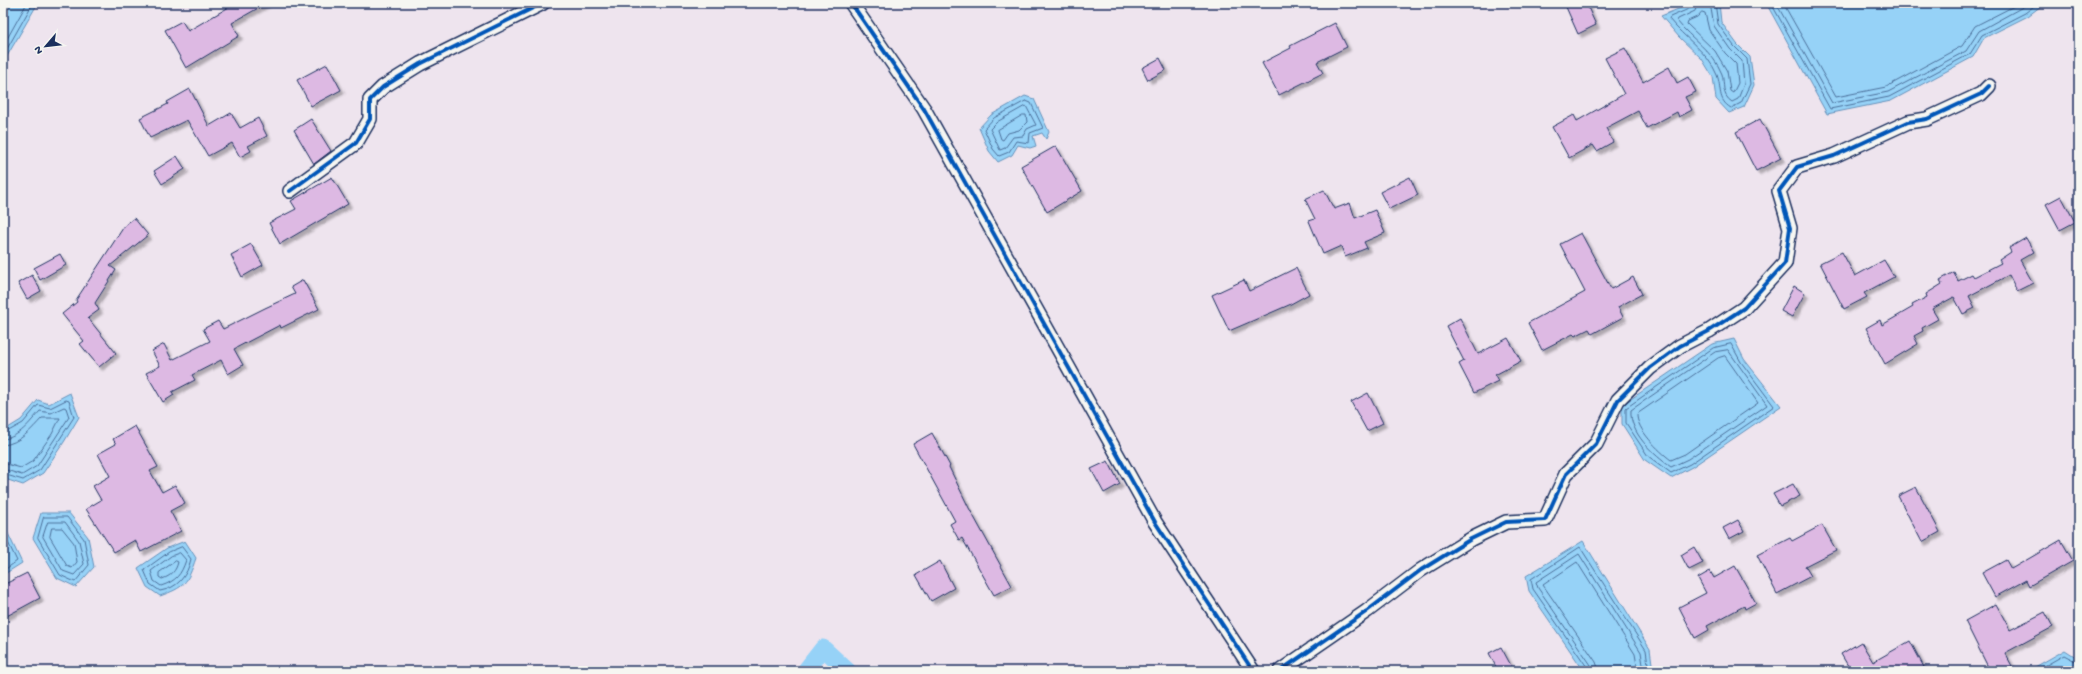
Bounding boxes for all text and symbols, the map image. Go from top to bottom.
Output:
north arrow [26,26,66,66]
text: N [32,44,46,56]

